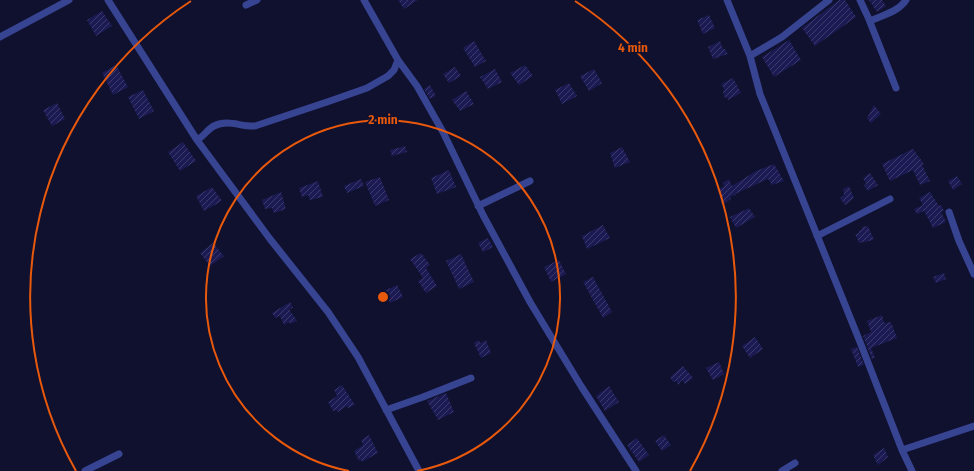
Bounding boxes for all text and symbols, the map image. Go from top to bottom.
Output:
text: 4 min [618,41,648,55]
text: 2 min [368,113,398,127]
centre of rings [376,290,390,304]

